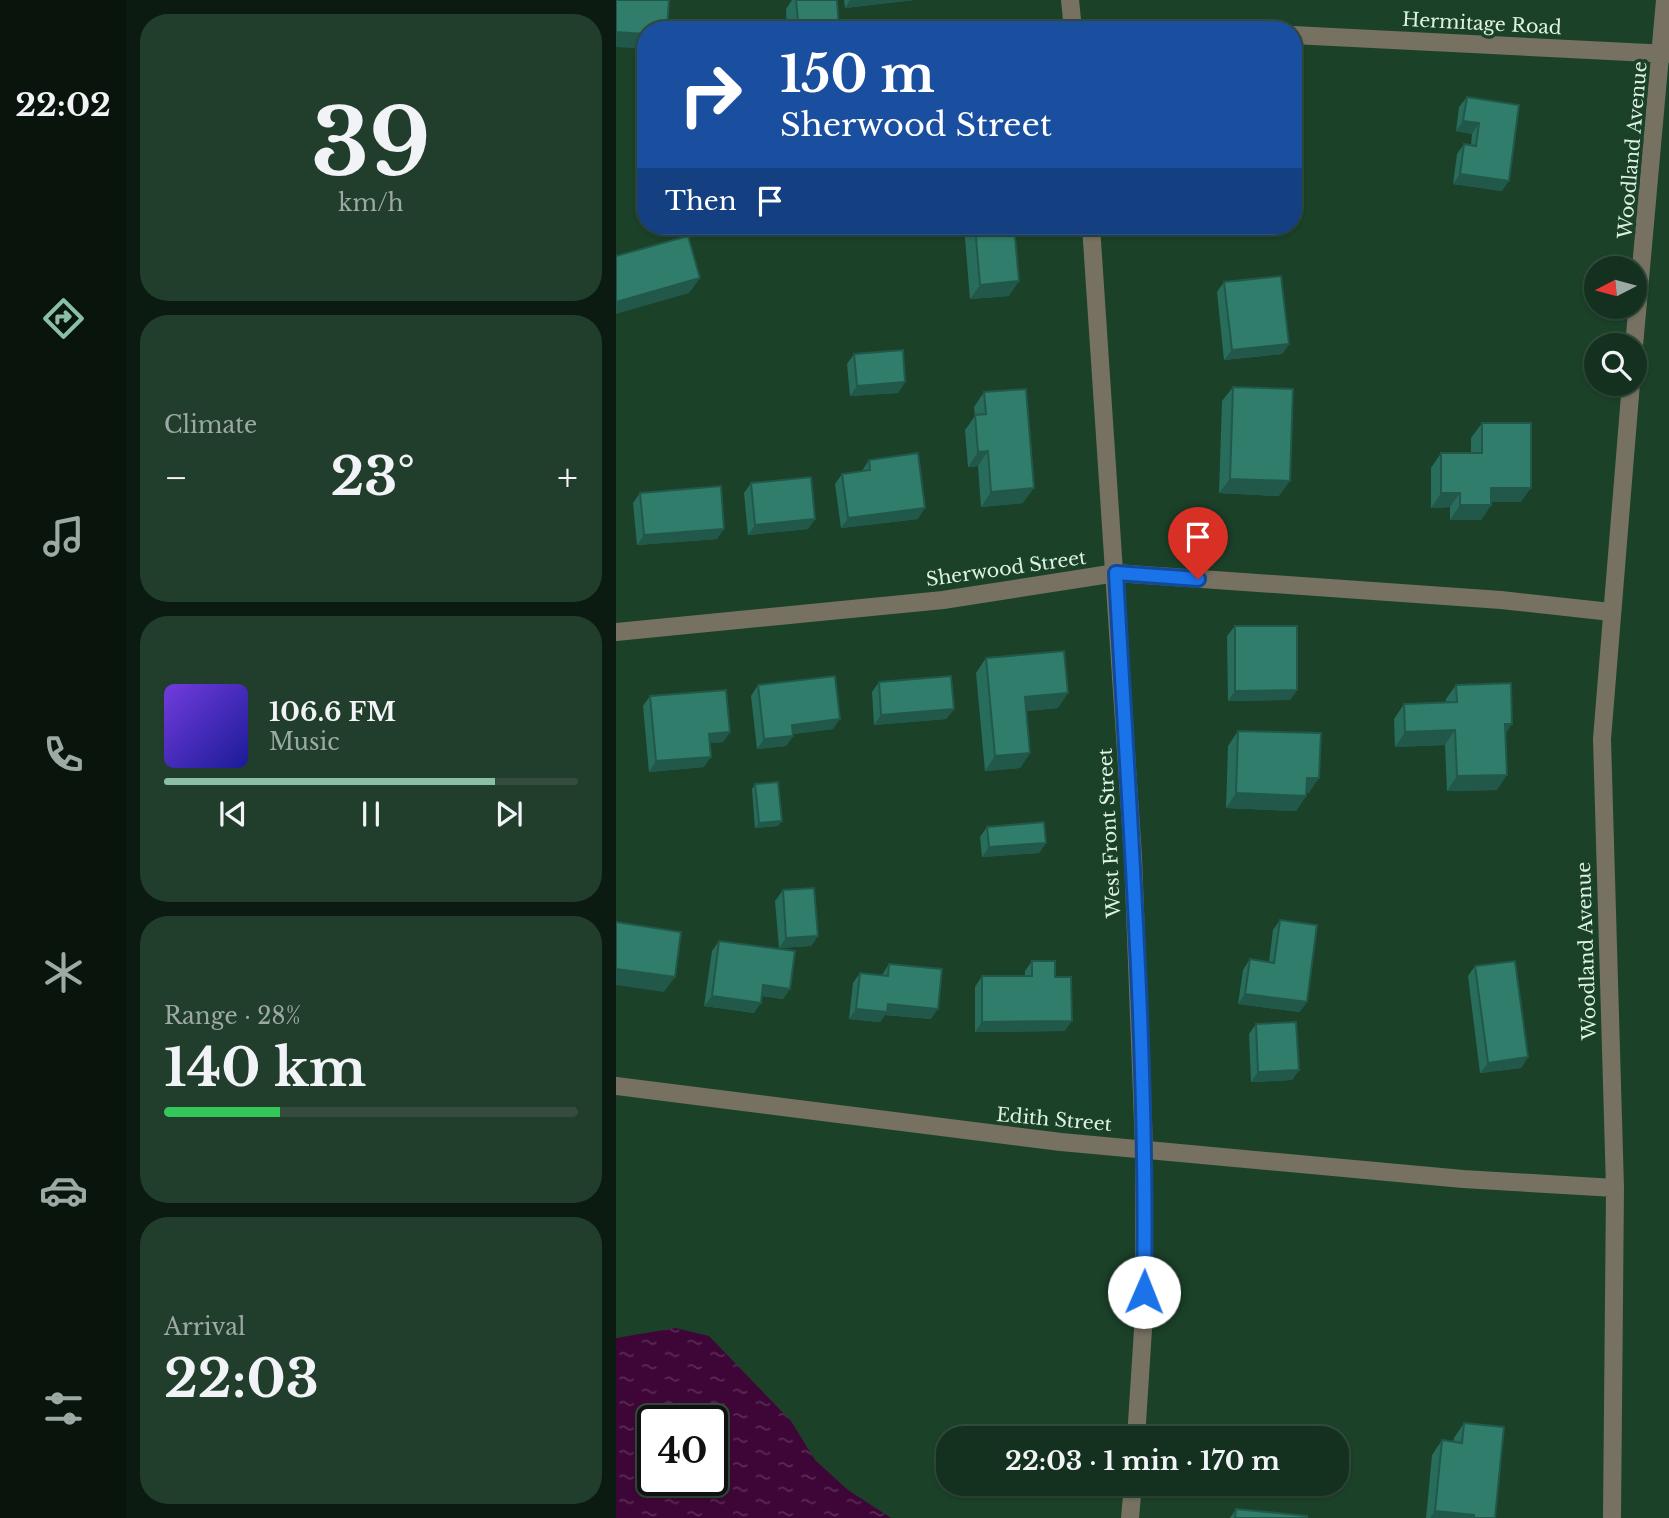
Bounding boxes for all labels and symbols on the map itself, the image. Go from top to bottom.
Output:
street label: Hermitage Road [1402,8,1563,39]
street label: Woodland Avenue [1613,60,1652,241]
north arrow [1584,256,1647,318]
pin [1168,507,1228,579]
street label: Sherwood Street [925,546,1088,591]
street label: West Front Street [1094,747,1125,919]
street label: Woodland Avenue [1572,862,1601,1041]
street label: Edith Street [995,1103,1114,1136]
position arrow [1107,1255,1181,1329]
speed limit sign: 40 [637,1405,728,1496]

